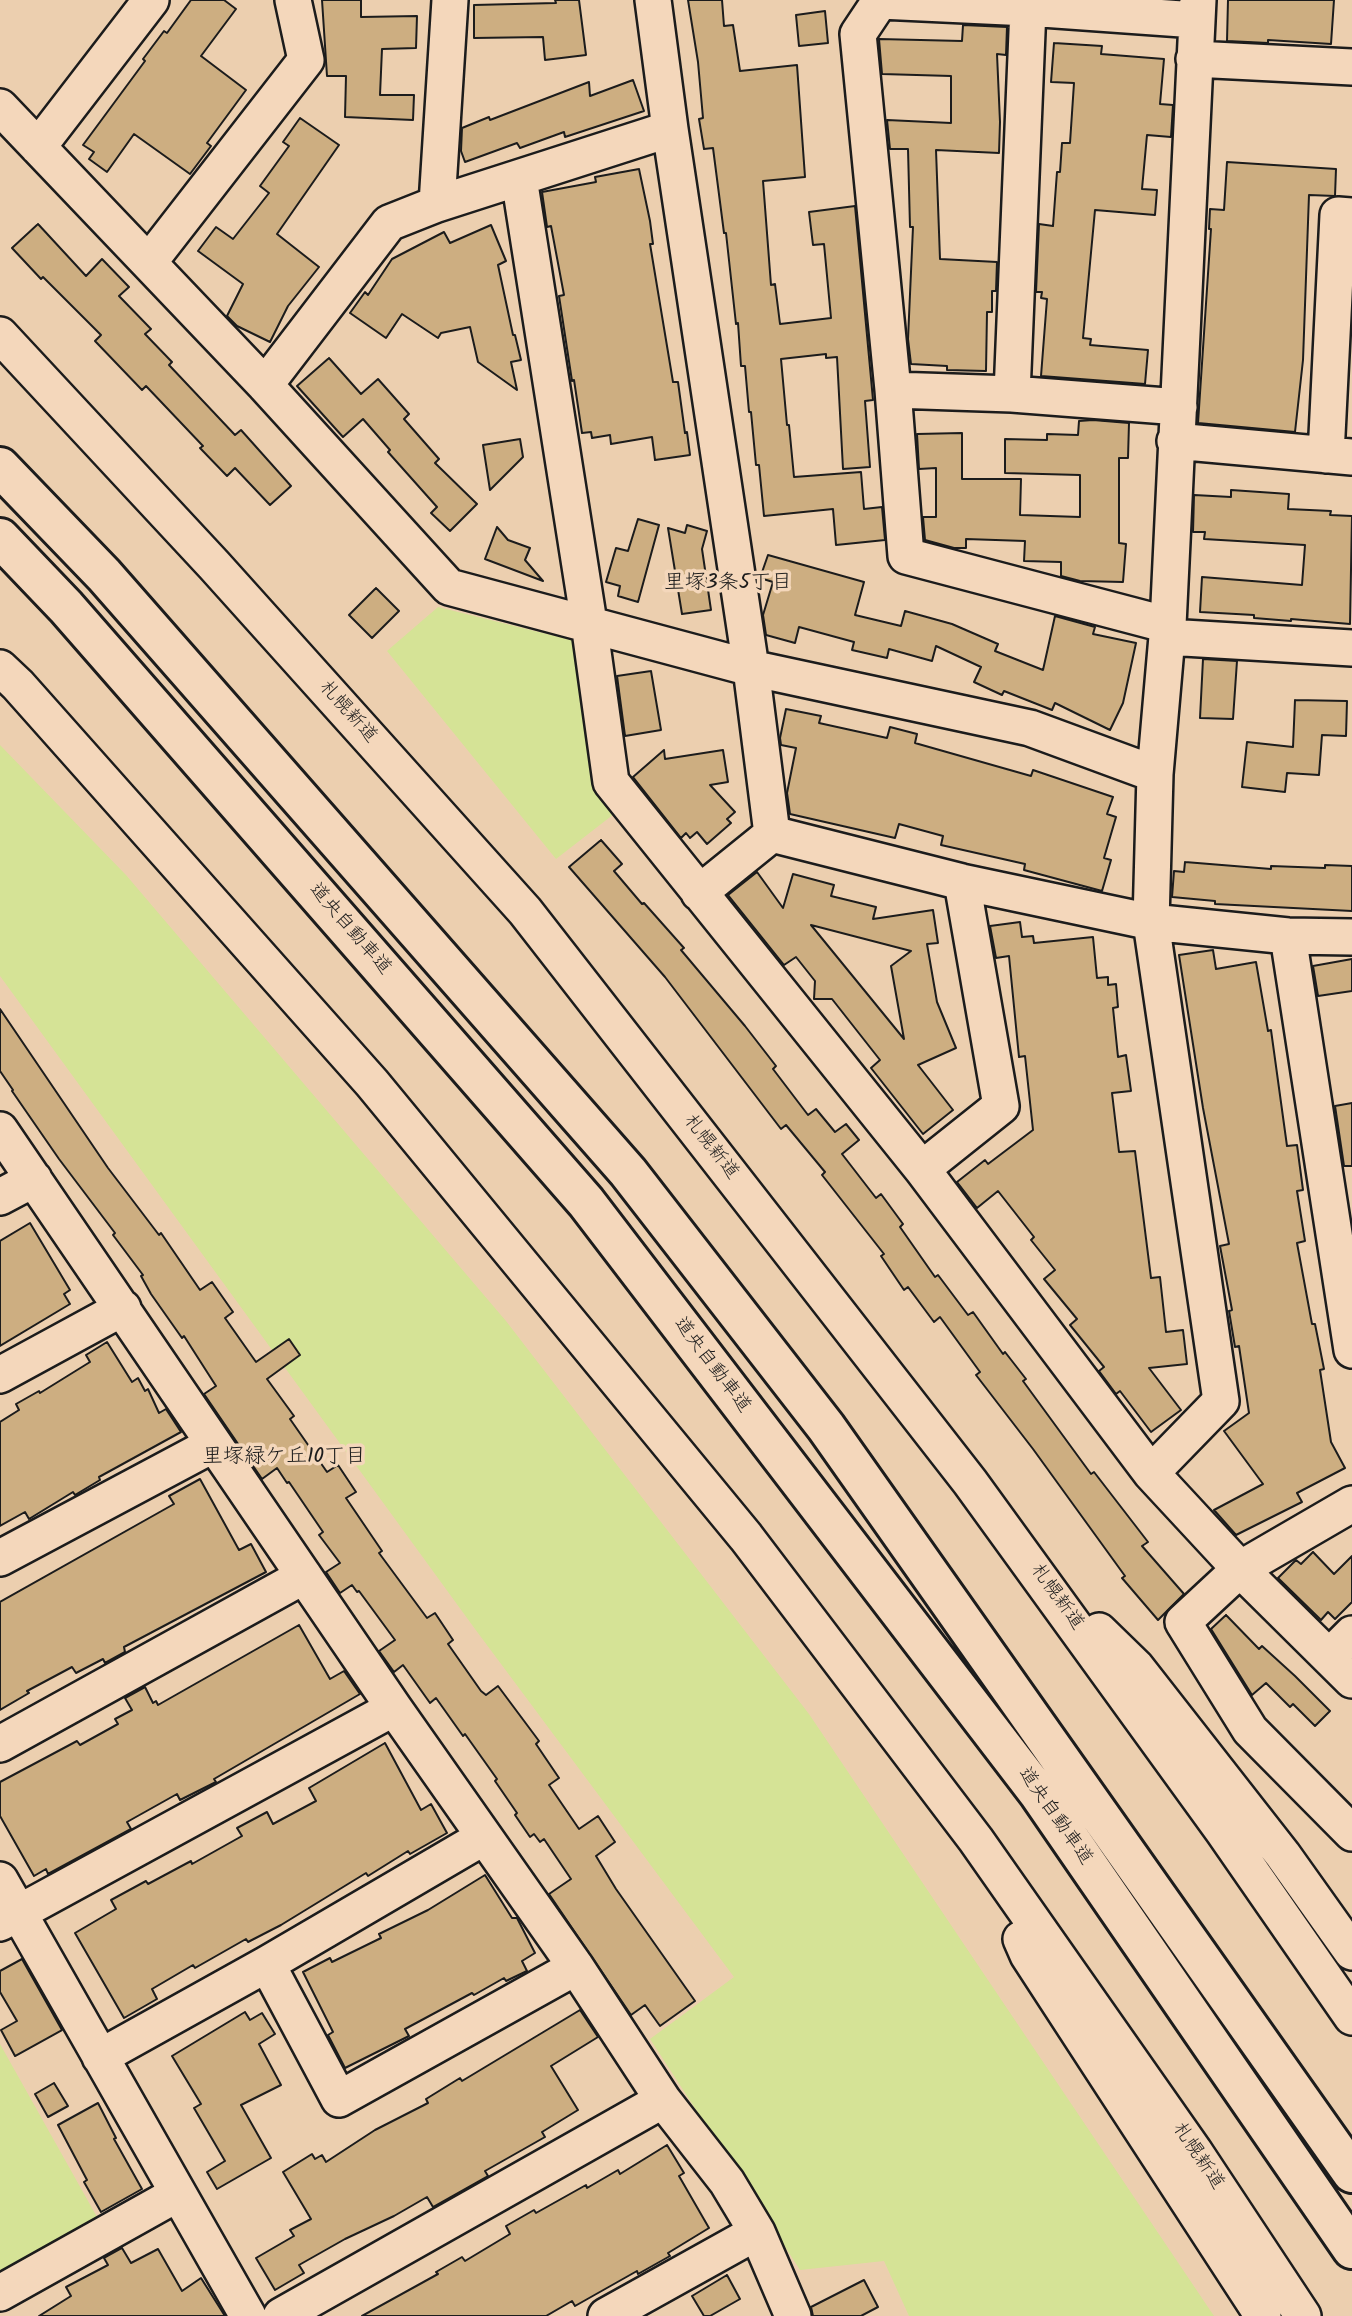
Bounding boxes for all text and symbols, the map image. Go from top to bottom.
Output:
district label: 里塚3条5丁目 [664,571,792,597]
street label: 札幌新道 [313,677,381,749]
street label: 道央自動車道 [303,880,395,980]
street label: 札幌新道 [678,1111,742,1185]
street label: 道央自動車道 [668,1314,754,1418]
district label: 里塚緑ケ丘10丁目 [202,1445,366,1471]
street label: 札幌新道 [1024,1561,1088,1635]
street label: 道央自動車道 [1012,1764,1096,1870]
street label: 札幌新道 [1166,2119,1228,2195]

